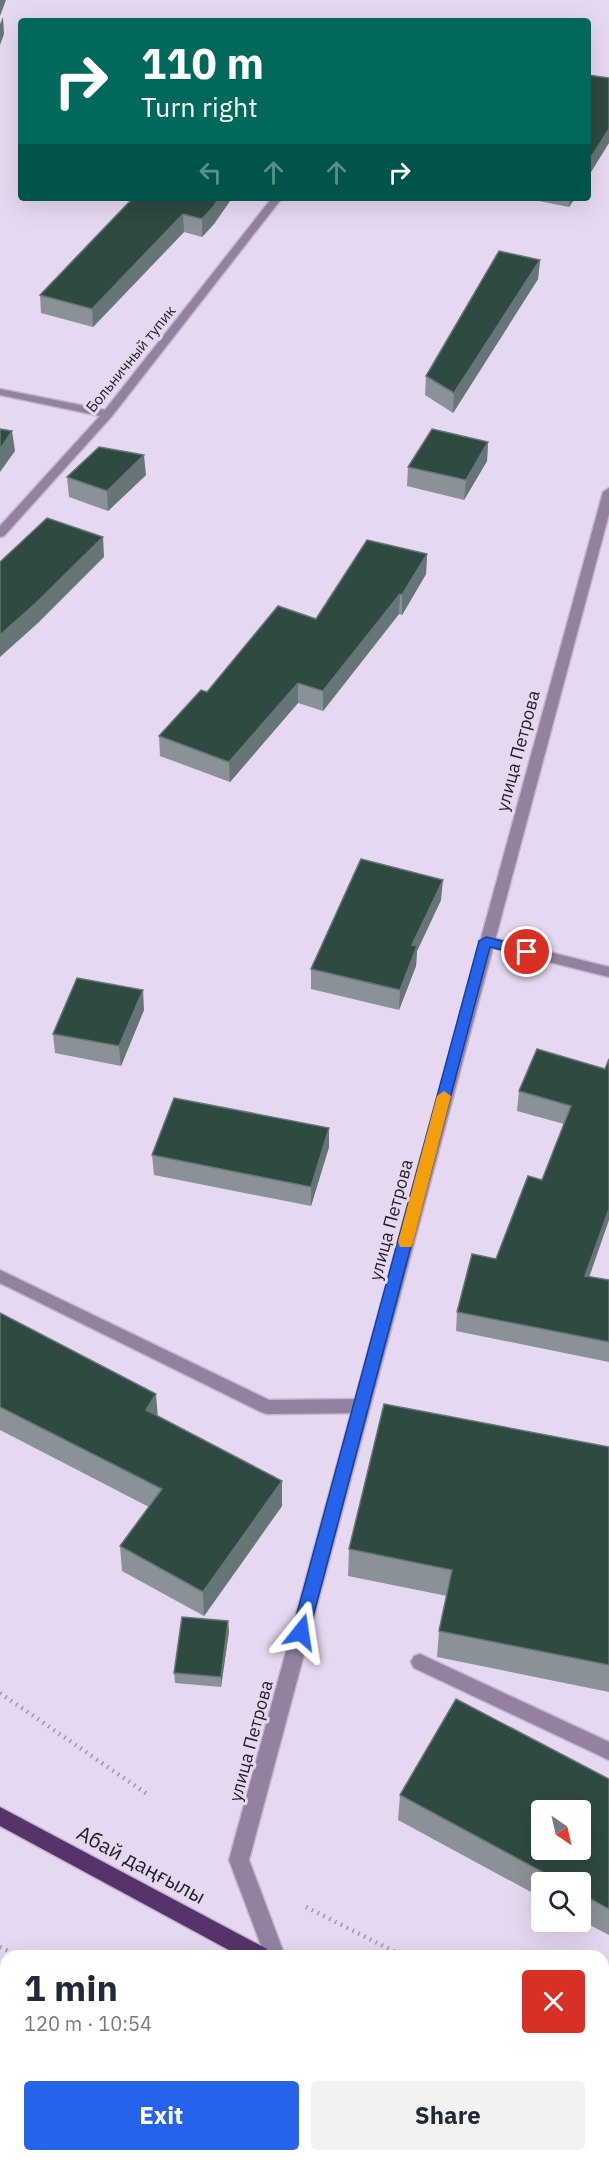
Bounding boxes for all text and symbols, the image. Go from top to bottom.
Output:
text: 110 m [141,36,264,91]
icon: right [42,42,120,120]
text: Turn right [141,89,258,124]
icon: left [194,156,227,189]
icon: ahead [257,156,290,189]
icon: ahead [320,156,353,189]
icon: right [383,156,416,189]
street label: Больничный тупик [82,301,180,416]
street label: улица Петрова [490,687,545,814]
pin [501,926,552,977]
icon: arrive [510,935,543,968]
street label: улица Петрова [363,1156,418,1283]
position arrow [269,1600,333,1664]
street label: улица Петрова [223,1677,278,1804]
north arrow [531,1800,591,1860]
map controls [531,1800,591,1932]
street label: Абай даңғылы [72,1818,211,1910]
button: search [531,1872,591,1932]
text: 1 min [24,1964,118,2011]
button: close [522,1970,585,2033]
text: 120 m · 10:54 [24,2010,152,2037]
button: Exit [24,2081,299,2150]
button: Share [311,2081,585,2150]

